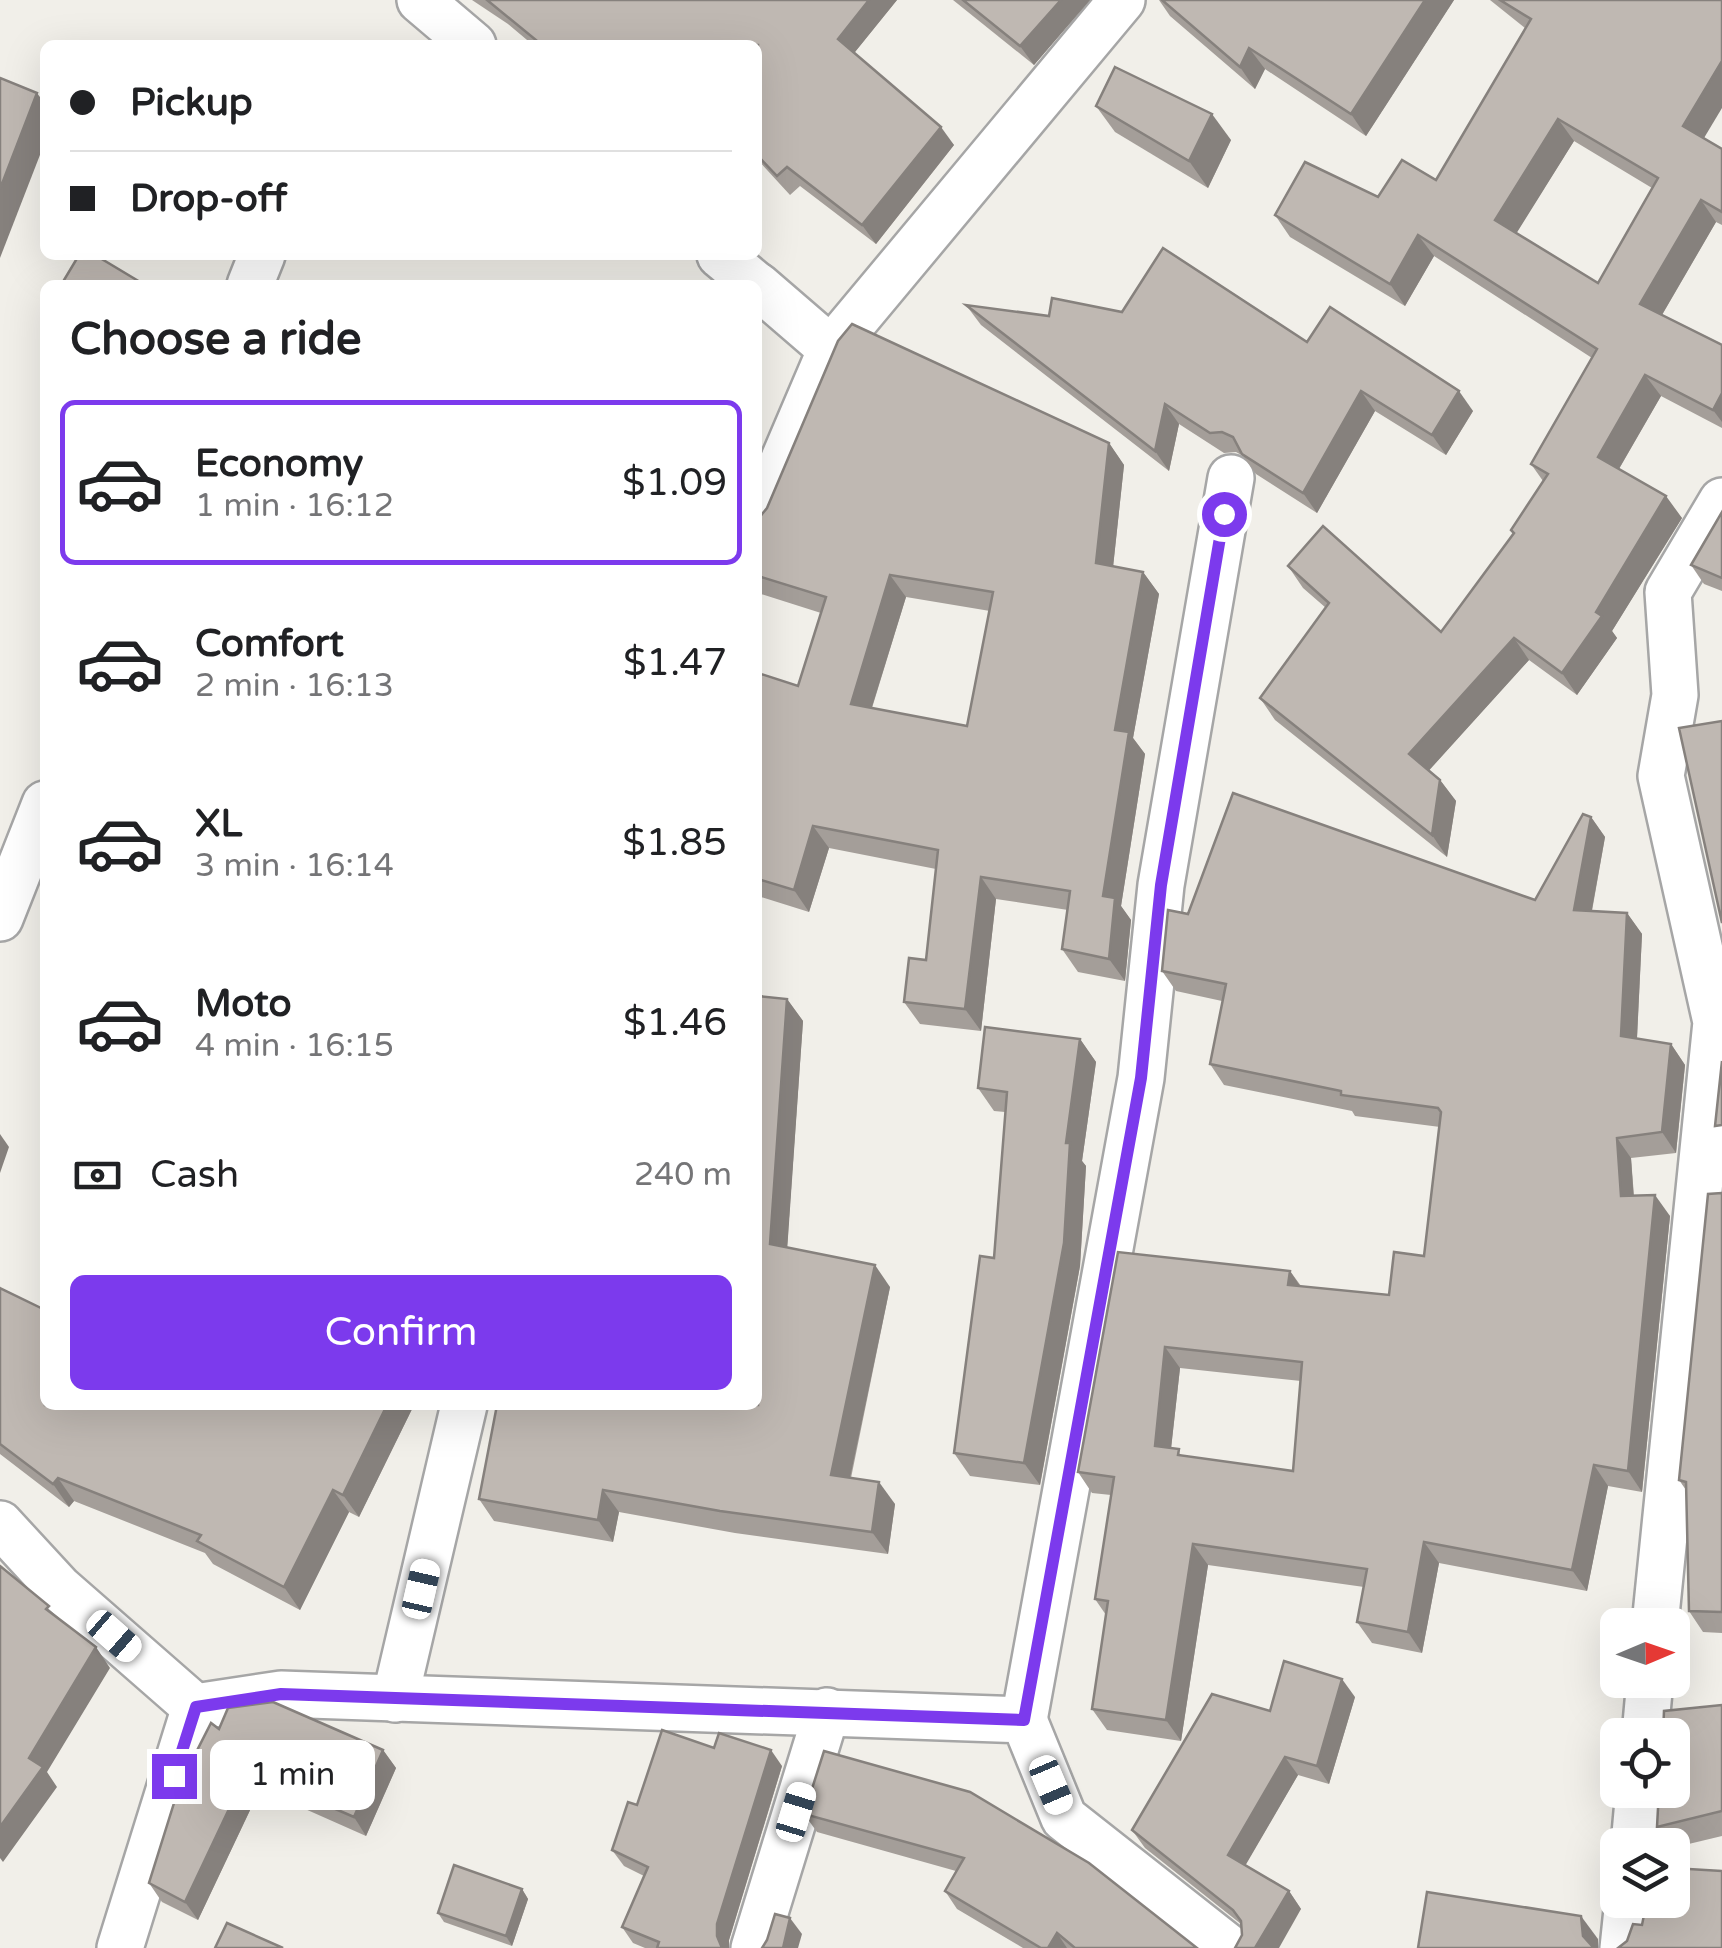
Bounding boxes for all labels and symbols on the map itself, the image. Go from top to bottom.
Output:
route start [1202,492,1247,537]
car [400,1556,442,1622]
car [82,1605,146,1667]
north arrow [1600,1608,1690,1698]
callout: 1 min [209,1741,374,1811]
car [1025,1752,1077,1818]
route end [152,1754,197,1799]
car [773,1779,819,1845]

